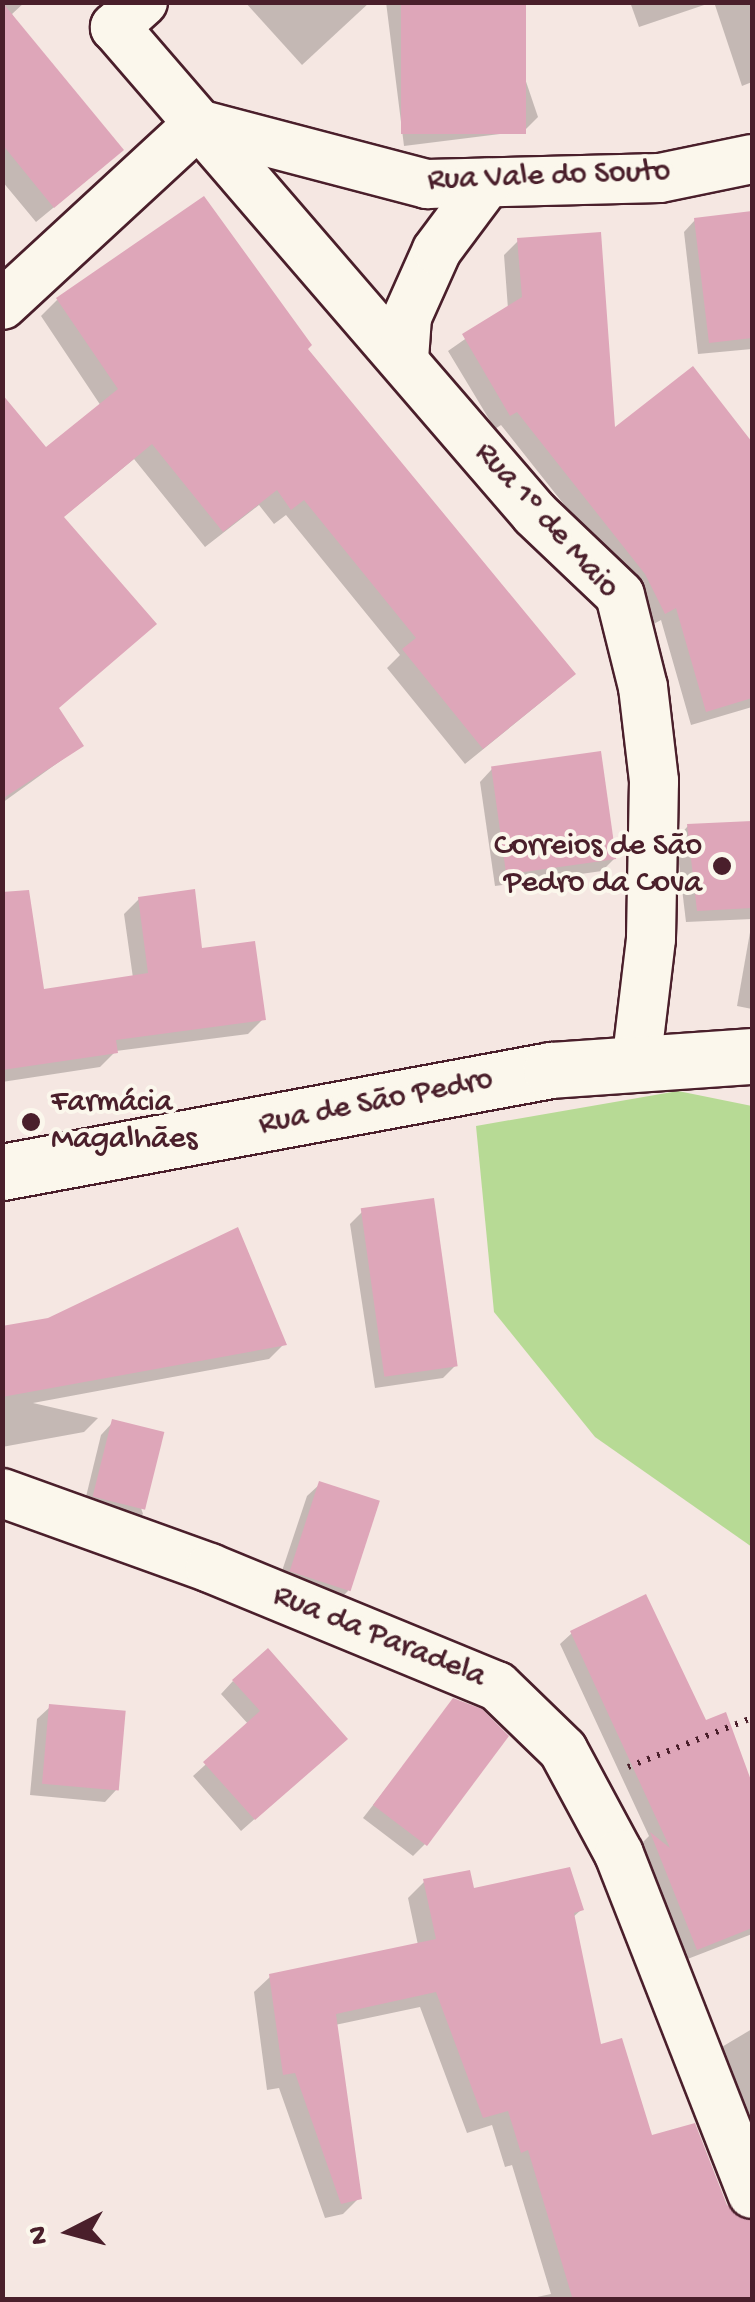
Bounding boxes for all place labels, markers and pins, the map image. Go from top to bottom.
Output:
place label: Correios de São Pedro da Cova [494,829,702,904]
marker: Correios de São Pedro da Cova [711,855,733,877]
place label: Farmácia Magalhães [51,1085,197,1160]
marker: Farmácia Magalhães [20,1111,42,1133]

